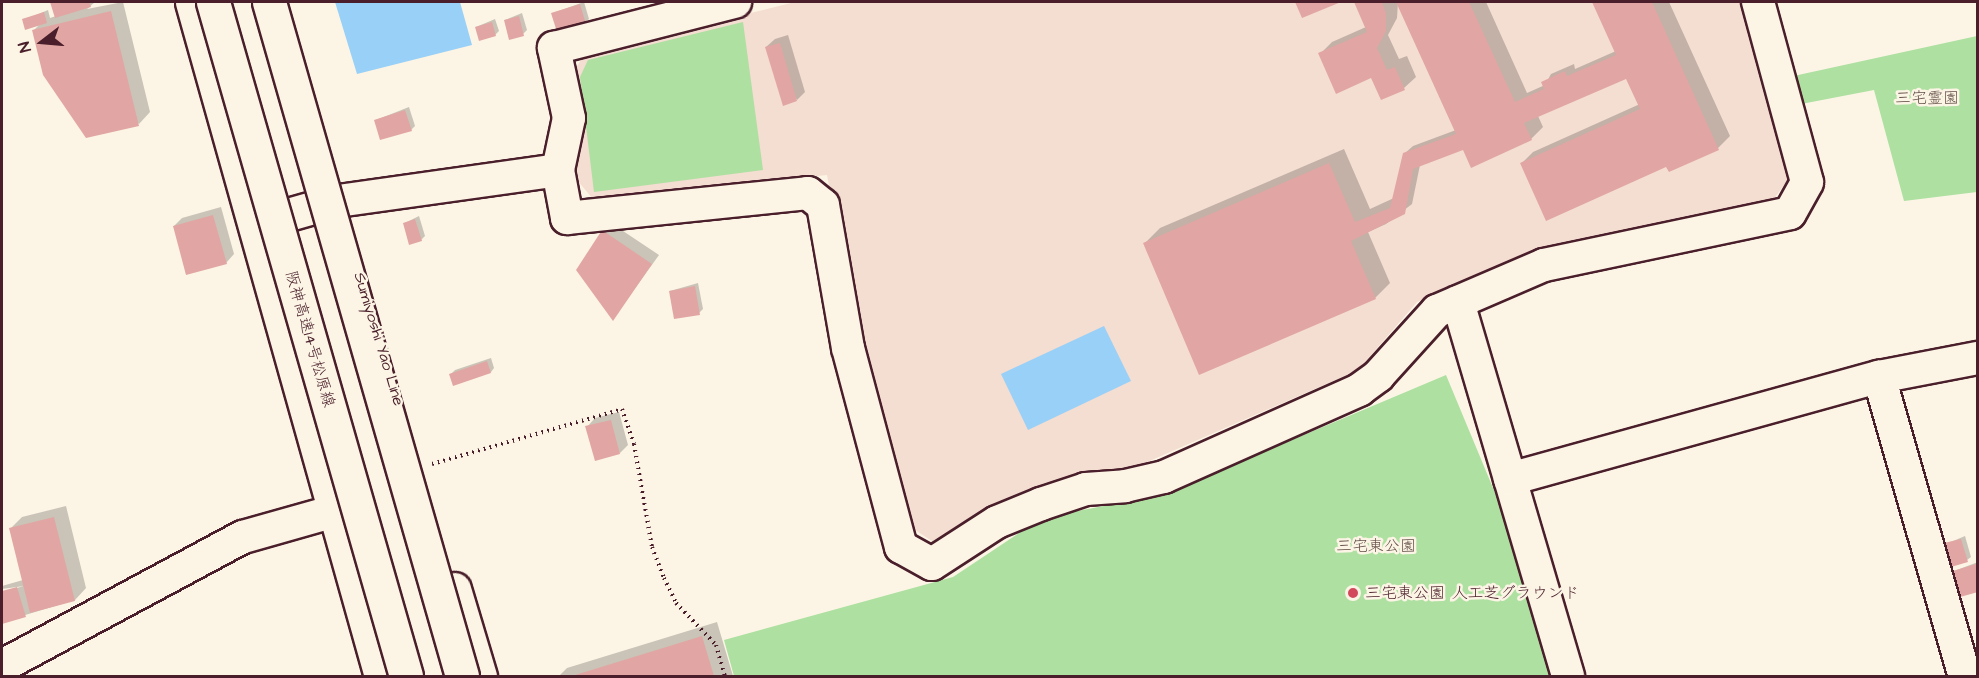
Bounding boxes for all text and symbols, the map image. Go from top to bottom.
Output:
north arrow [12,12,72,72]
text: N [13,39,37,55]
park label: 三宅霊園 [1895,88,1959,108]
street label: 阪神高速14号松原線 [281,269,339,409]
street label: Sumiyoshi Yao Line [350,270,408,408]
park label: 三宅東公園 [1336,536,1416,556]
place label: 三宅東公園 人工芝グラウンド [1365,583,1579,603]
marker: 三宅東公園 人工芝グラウンド [1346,586,1360,600]

